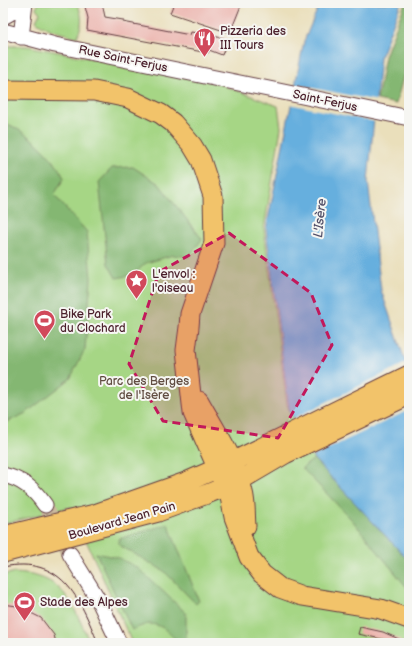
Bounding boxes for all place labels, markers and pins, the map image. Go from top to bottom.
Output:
place label: Pizzeria des III Tours [220,24,286,53]
restaurant icon: Pizzeria des III Tours [191,25,217,58]
place label: L'envol : l'oiseau [152,267,195,296]
place icon: L'envol : l'oiseau [123,268,149,301]
place label: Bike Park du Clochard [60,307,126,336]
sports icon: Bike Park du Clochard [31,308,57,341]
sports icon: Stade des Alpes [11,589,37,622]
place label: Stade des Alpes [40,595,128,610]

